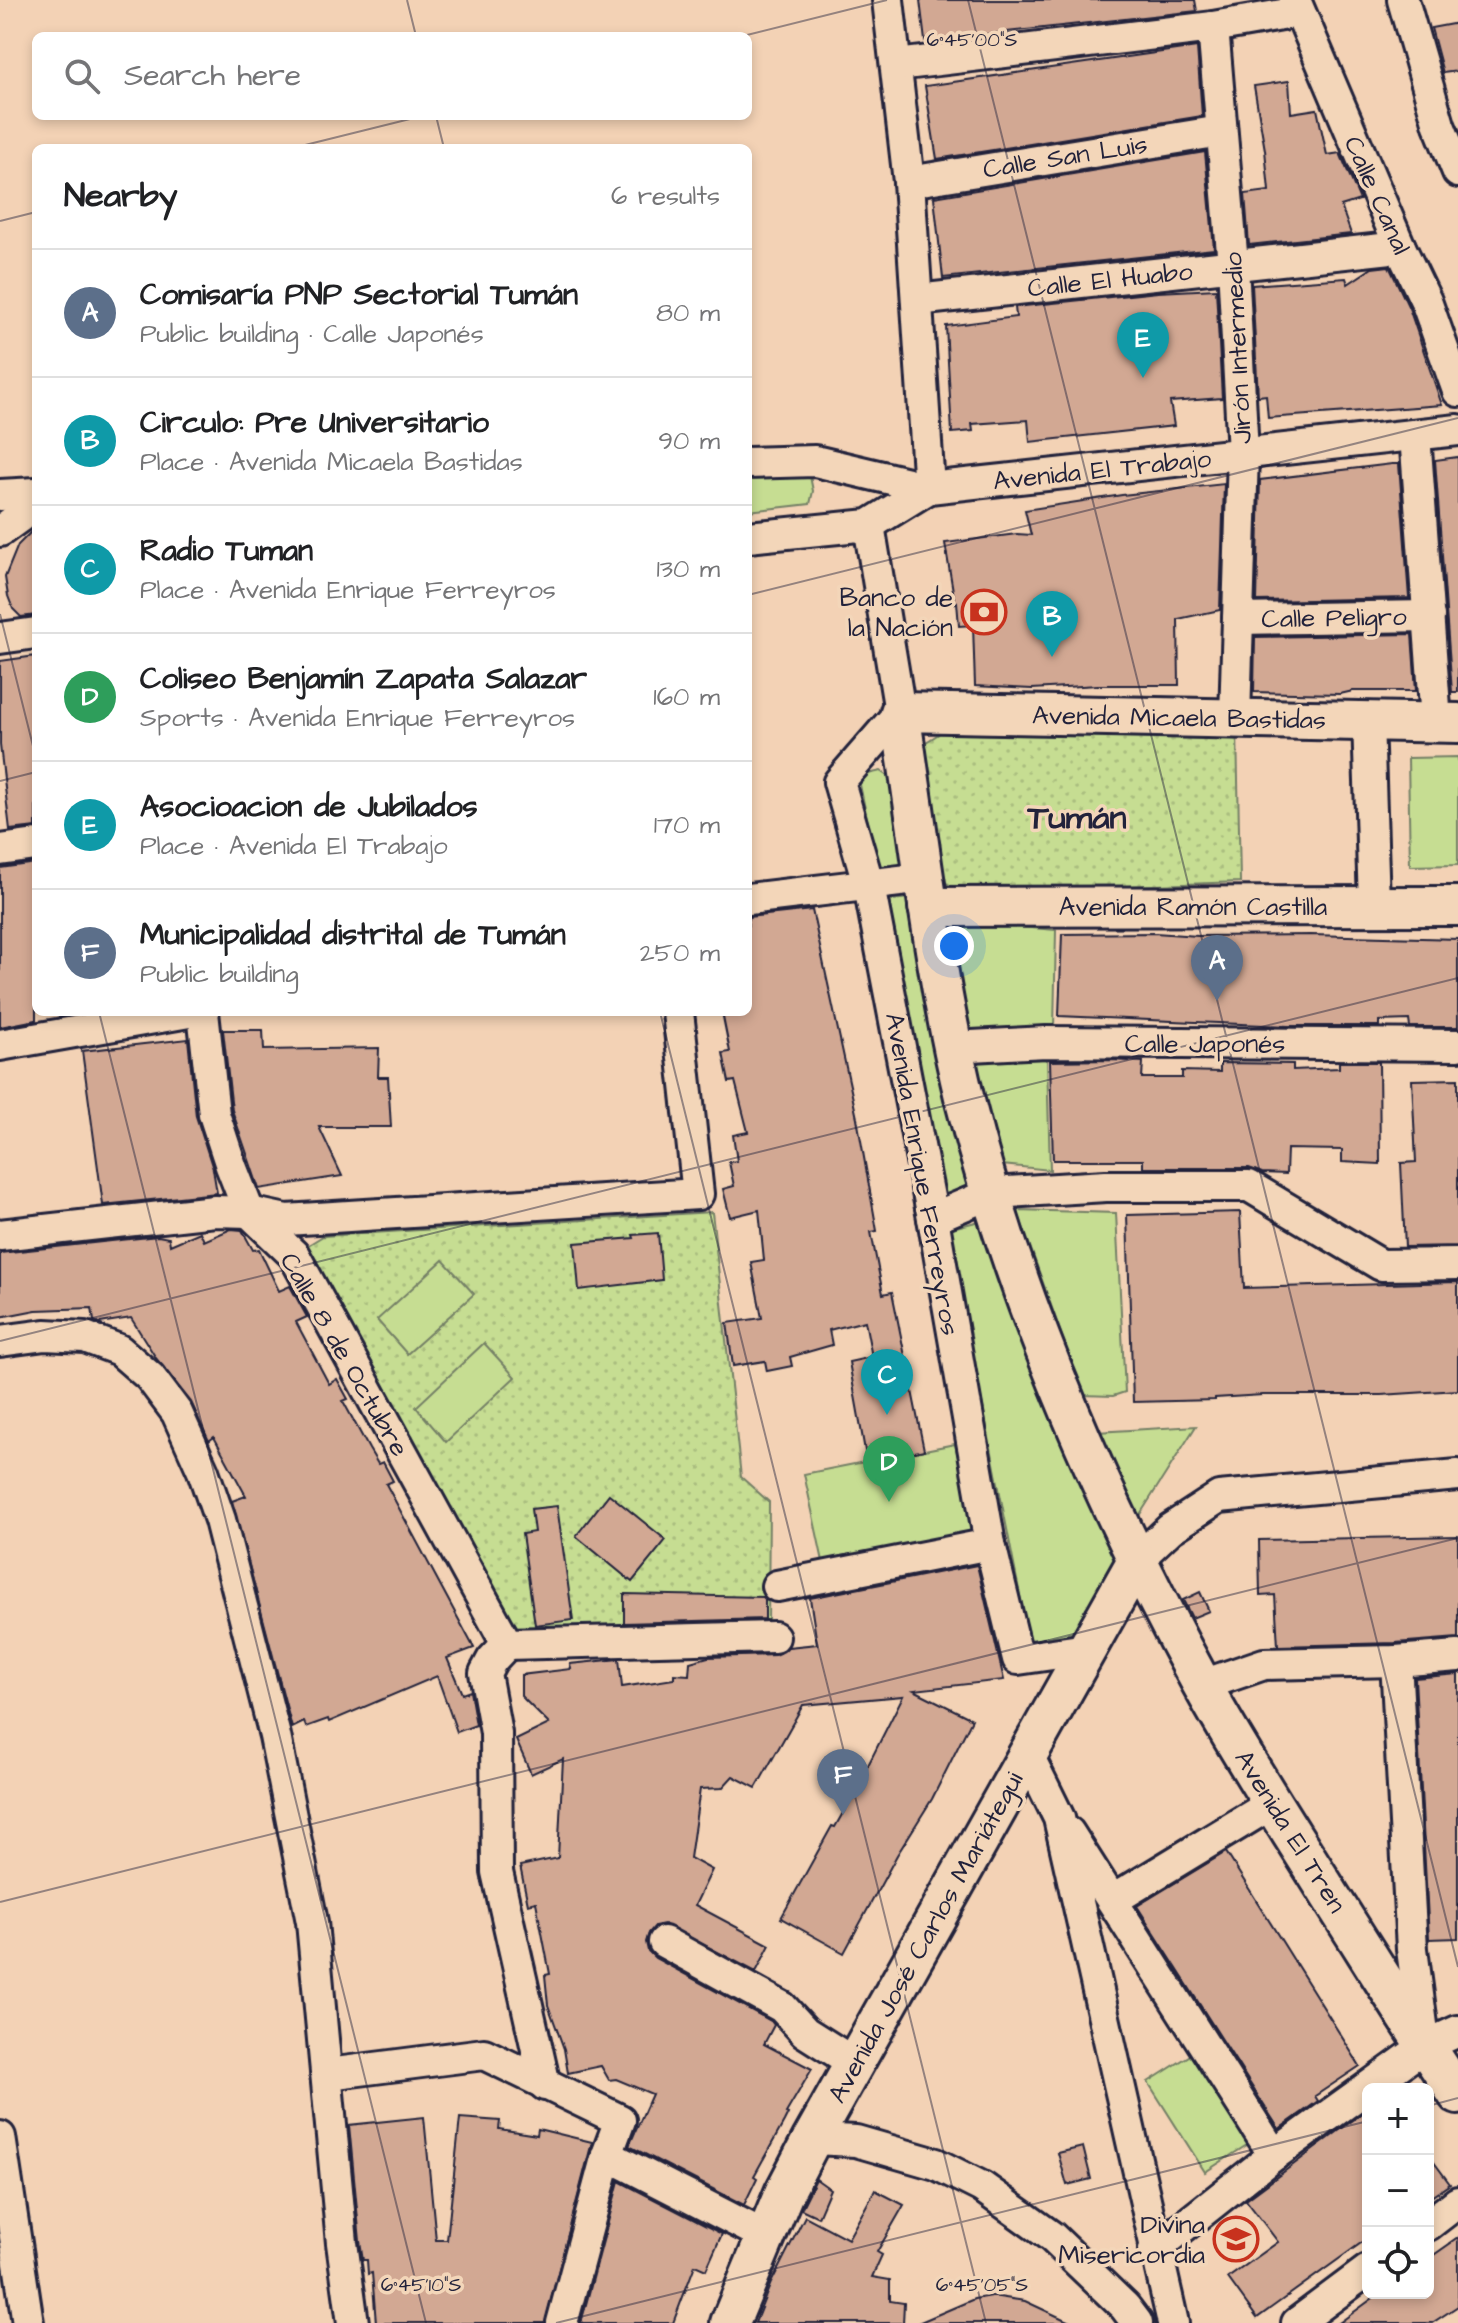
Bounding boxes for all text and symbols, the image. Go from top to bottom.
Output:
text: 6°45'00"S [927,26,1018,54]
search box [32,32,752,120]
icon: search [60,54,104,98]
text: Search here [124,55,301,97]
street label: Calle San Luis [980,126,1150,188]
street label: Calle Canal [1335,130,1419,260]
text: Nearby [64,172,178,220]
text: 6 results [611,178,720,214]
street label: Jirón Intermedio [1215,251,1261,445]
street label: Calle El Huabo [1026,253,1195,307]
text: Comisaría PNP Sectorial Tumán [140,274,578,316]
text: A [82,295,98,331]
text: 80 m [656,295,720,331]
pin: E [1117,312,1169,378]
text: Public building · Calle Japonés [140,316,484,352]
text: Circulo: Pre Universitario [140,402,489,444]
text: B [81,423,99,459]
text: 90 m [658,423,720,459]
street label: Avenida El Trabajo [991,441,1213,499]
text: Place · Avenida Micaela Bastidas [140,444,523,480]
text: Radio Tuman [140,530,313,572]
text: C [81,551,99,587]
text: 130 m [656,551,720,587]
text: Place · Avenida Enrique Ferreyros [140,572,556,608]
place label: Banco de la Nación [839,580,953,646]
bank icon: Banco de la Nación [960,588,1008,636]
pin: B [1026,591,1078,657]
street label: Calle Peligro [1261,599,1407,639]
text: Coliseo Benjamín Zapata Salazar [140,658,587,700]
text: D [82,679,98,715]
text: 160 m [653,679,720,715]
street label: Avenida Micaela Bastidas [1032,697,1326,739]
text: Sports · Avenida Enrique Ferreyros [140,700,575,736]
text: Asocioacion de Jubilados [140,786,478,828]
district label: Tumán [1026,794,1127,842]
text: E [82,807,98,843]
text: 170 m [654,807,720,843]
text: Place · Avenida El Trabajo [140,828,448,864]
street label: Avenida Ramón Castilla [1059,889,1327,925]
text: Municipalidad distrital de Tumán [140,914,566,956]
your location [934,926,974,966]
text: F [81,935,99,971]
text: 250 m [640,935,720,971]
pin: A [1191,935,1243,1001]
text: Public building [140,956,299,992]
street label: Avenida Enrique Ferreyros [874,1010,968,1339]
street label: Calle Japonés [1125,1026,1285,1062]
street label: Calle 8 de Octubre [271,1246,417,1463]
pin: C [861,1349,913,1415]
pin: D [863,1436,915,1502]
street label: Avenida El Tren [1226,1743,1355,1920]
pin: F [817,1749,869,1815]
street label: Avenida José Carlos Mariátegui [820,1765,1034,2111]
map controls [1362,2083,1434,2299]
button: + [1362,2083,1434,2155]
button: − [1362,2155,1434,2227]
place label: Divina Misericordia [1058,2207,1205,2273]
school or university icon: Divina Misericordia [1212,2215,1260,2263]
button: locate [1362,2227,1434,2299]
text: 6°45'10"S [381,2271,462,2299]
text: 6°45'05"S [936,2271,1028,2299]

